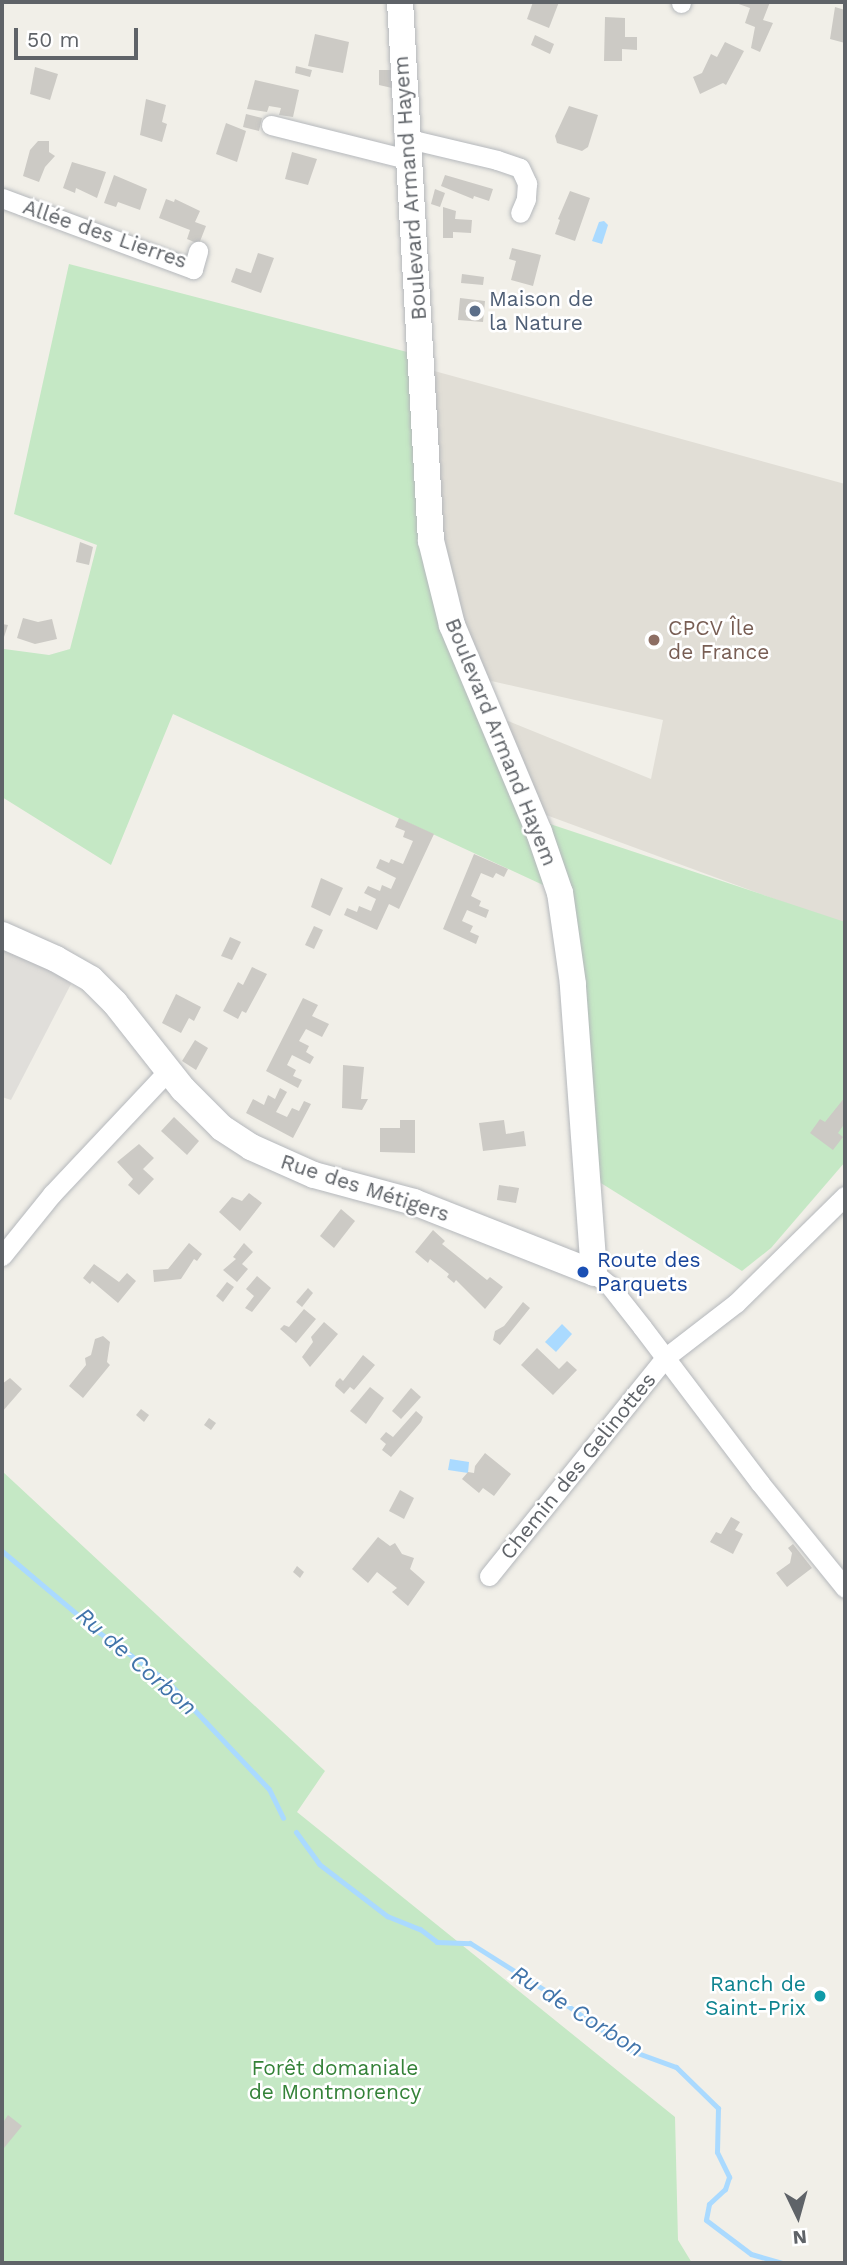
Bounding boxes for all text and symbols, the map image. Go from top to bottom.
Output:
scale bar [18,14,142,58]
text: 50 m [27,27,79,52]
street label: Boulevard Armand Hayem [388,55,432,321]
street label: Allée des Lierres [20,194,190,274]
place label: Maison de la Nature [489,286,593,336]
marker: Maison de la Nature [467,303,483,319]
street label: Boulevard Armand Hayem [440,614,562,870]
place label: CPCV Île de France [668,615,769,665]
marker: CPCV Île de France [646,632,662,648]
street label: Rue des Métigers [277,1149,453,1227]
place label: Route des Parquets [597,1247,701,1297]
marker: Route des Parquets [575,1264,591,1280]
street label: Chemin des Gelinottes [495,1368,661,1564]
water label: Ru de Corbon [70,1602,202,1722]
water label: Ru de Corbon [506,1960,648,2064]
place label: Ranch de Saint-Prix [705,1971,806,2021]
marker: Ranch de Saint-Prix [812,1988,828,2004]
park label: Forêt domaniale de Montmorency [249,2055,421,2105]
north arrow [763,2181,833,2251]
text: N [792,2225,808,2249]

